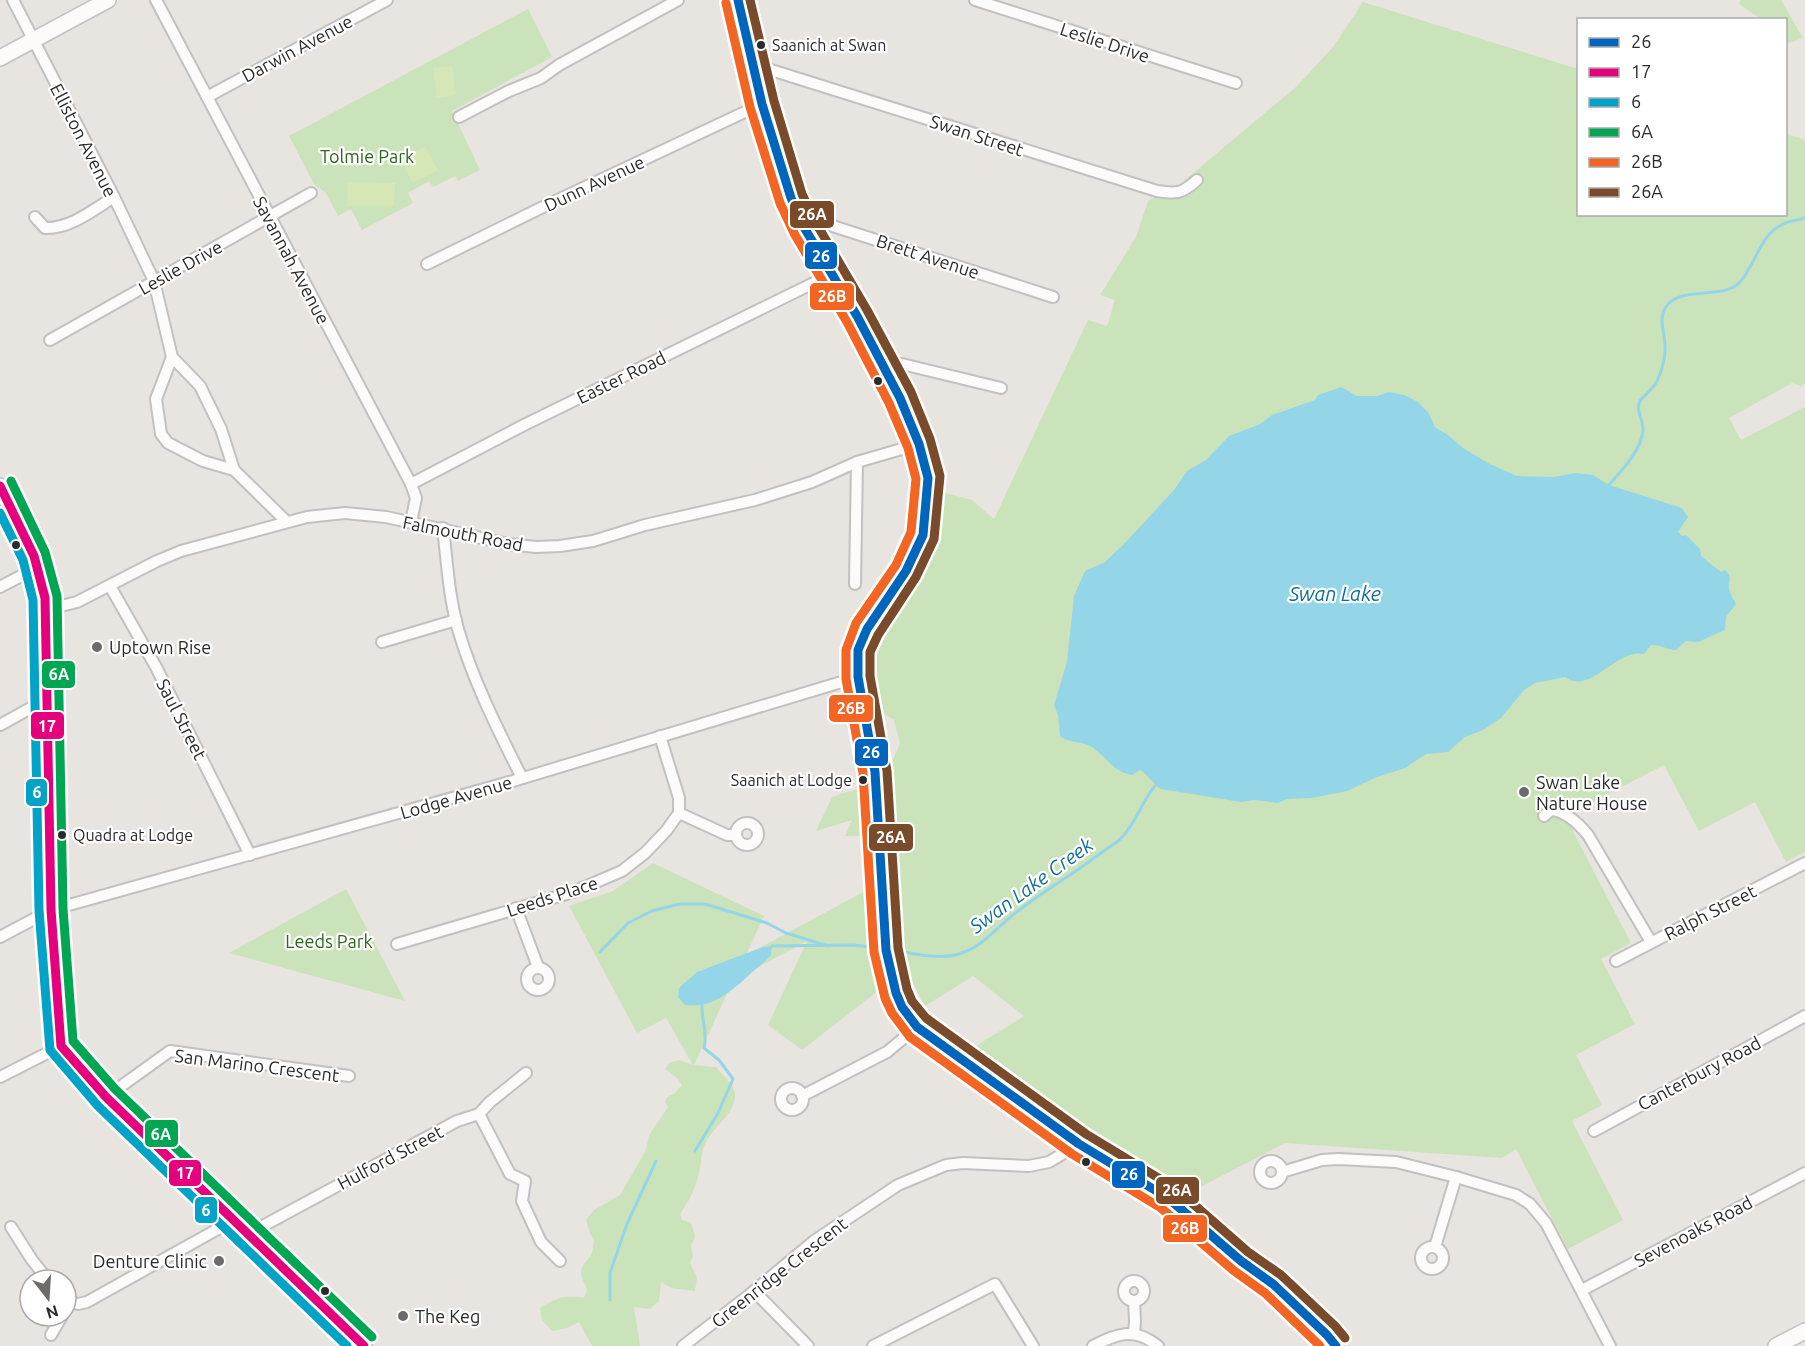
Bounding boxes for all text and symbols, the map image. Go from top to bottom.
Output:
street label: Darwin Avenue [238,10,356,86]
street label: Leslie Drive [1058,18,1152,66]
legend [1577,18,1787,216]
text: 26 [1631,31,1651,51]
place label: Saanich at Swan [772,36,886,54]
marker: Saanich at Swan [755,39,767,51]
text: 17 [1631,61,1651,81]
street label: Elliston Avenue [47,80,121,200]
text: 6 [1631,91,1641,111]
street label: Swan Street [928,110,1026,160]
text: 6A [1631,121,1653,141]
park label: Tolmie Park [320,146,414,166]
street label: Dunn Avenue [541,151,647,215]
text: 26B [1631,151,1663,171]
text: 26A [1631,181,1663,201]
street label: Savannah Avenue [250,193,334,327]
line badge: 26A [789,200,835,229]
text: 26A [797,205,827,223]
street label: Brett Avenue [874,230,982,282]
street label: Leslie Drive [135,236,225,298]
line badge: 26 [804,241,838,270]
text: 26 [812,247,830,265]
line badge: 26B [809,282,855,311]
text: 26B [818,287,846,305]
street label: Easter Road [573,347,669,407]
unlabelled marker [872,375,884,387]
street label: Falmouth Road [401,512,525,554]
unlabelled marker [10,539,22,551]
water label: Swan Lake [1288,582,1381,605]
place label: Uptown Rise [109,637,211,657]
marker: Uptown Rise [90,640,104,654]
line badge: 6A [41,660,76,689]
text: 6A [49,665,70,683]
street label: Saul Street [153,675,211,763]
line badge: 26B [828,694,874,723]
text: 26B [837,699,865,717]
line badge: 17 [30,711,65,740]
text: 17 [38,717,56,735]
line badge: 26 [854,738,889,767]
text: 26 [862,743,880,761]
street label: Lodge Avenue [398,771,514,823]
place label: Saanich at Lodge [731,771,852,789]
place label: Swan Lake Nature House [1536,772,1647,813]
marker: Saanich at Lodge [857,774,869,786]
line badge: 6 [25,778,48,807]
text: 6 [32,783,42,801]
marker: Swan Lake Nature House [1517,785,1531,799]
line badge: 26A [868,823,914,852]
place label: Quadra at Lodge [73,826,193,844]
text: 26A [876,828,906,846]
marker: Quadra at Lodge [56,829,68,841]
water label: Swan Lake Creek [964,832,1098,938]
street label: Leeds Place [504,872,600,920]
street label: Ralph Street [1661,880,1759,944]
park label: Leeds Park [285,931,373,951]
street label: Canterbury Road [1634,1032,1764,1114]
street label: San Marino Crescent [174,1045,340,1085]
line badge: 6A [144,1119,179,1148]
street label: Hulford Street [334,1121,446,1193]
text: 6A [151,1125,172,1143]
unlabelled marker [1080,1156,1092,1168]
line badge: 17 [168,1159,202,1187]
line badge: 26 [1111,1160,1146,1189]
text: 17 [176,1164,194,1182]
text: 26 [1120,1165,1138,1183]
line badge: 26A [1155,1176,1200,1205]
text: 26A [1162,1181,1192,1199]
street label: Sevenoaks Road [1631,1192,1755,1270]
line badge: 6 [194,1196,218,1224]
text: 6 [201,1201,211,1219]
street label: Greenridge Crescent [707,1213,851,1331]
line badge: 26B [1162,1214,1208,1243]
text: 26B [1171,1219,1199,1237]
place label: Denture Clinic [93,1251,207,1271]
marker: Denture Clinic [212,1254,226,1268]
north arrow [18,1268,78,1328]
unlabelled marker [319,1285,331,1297]
text: N [44,1302,61,1323]
place label: The Keg [415,1306,480,1326]
marker: The Keg [396,1309,410,1323]

